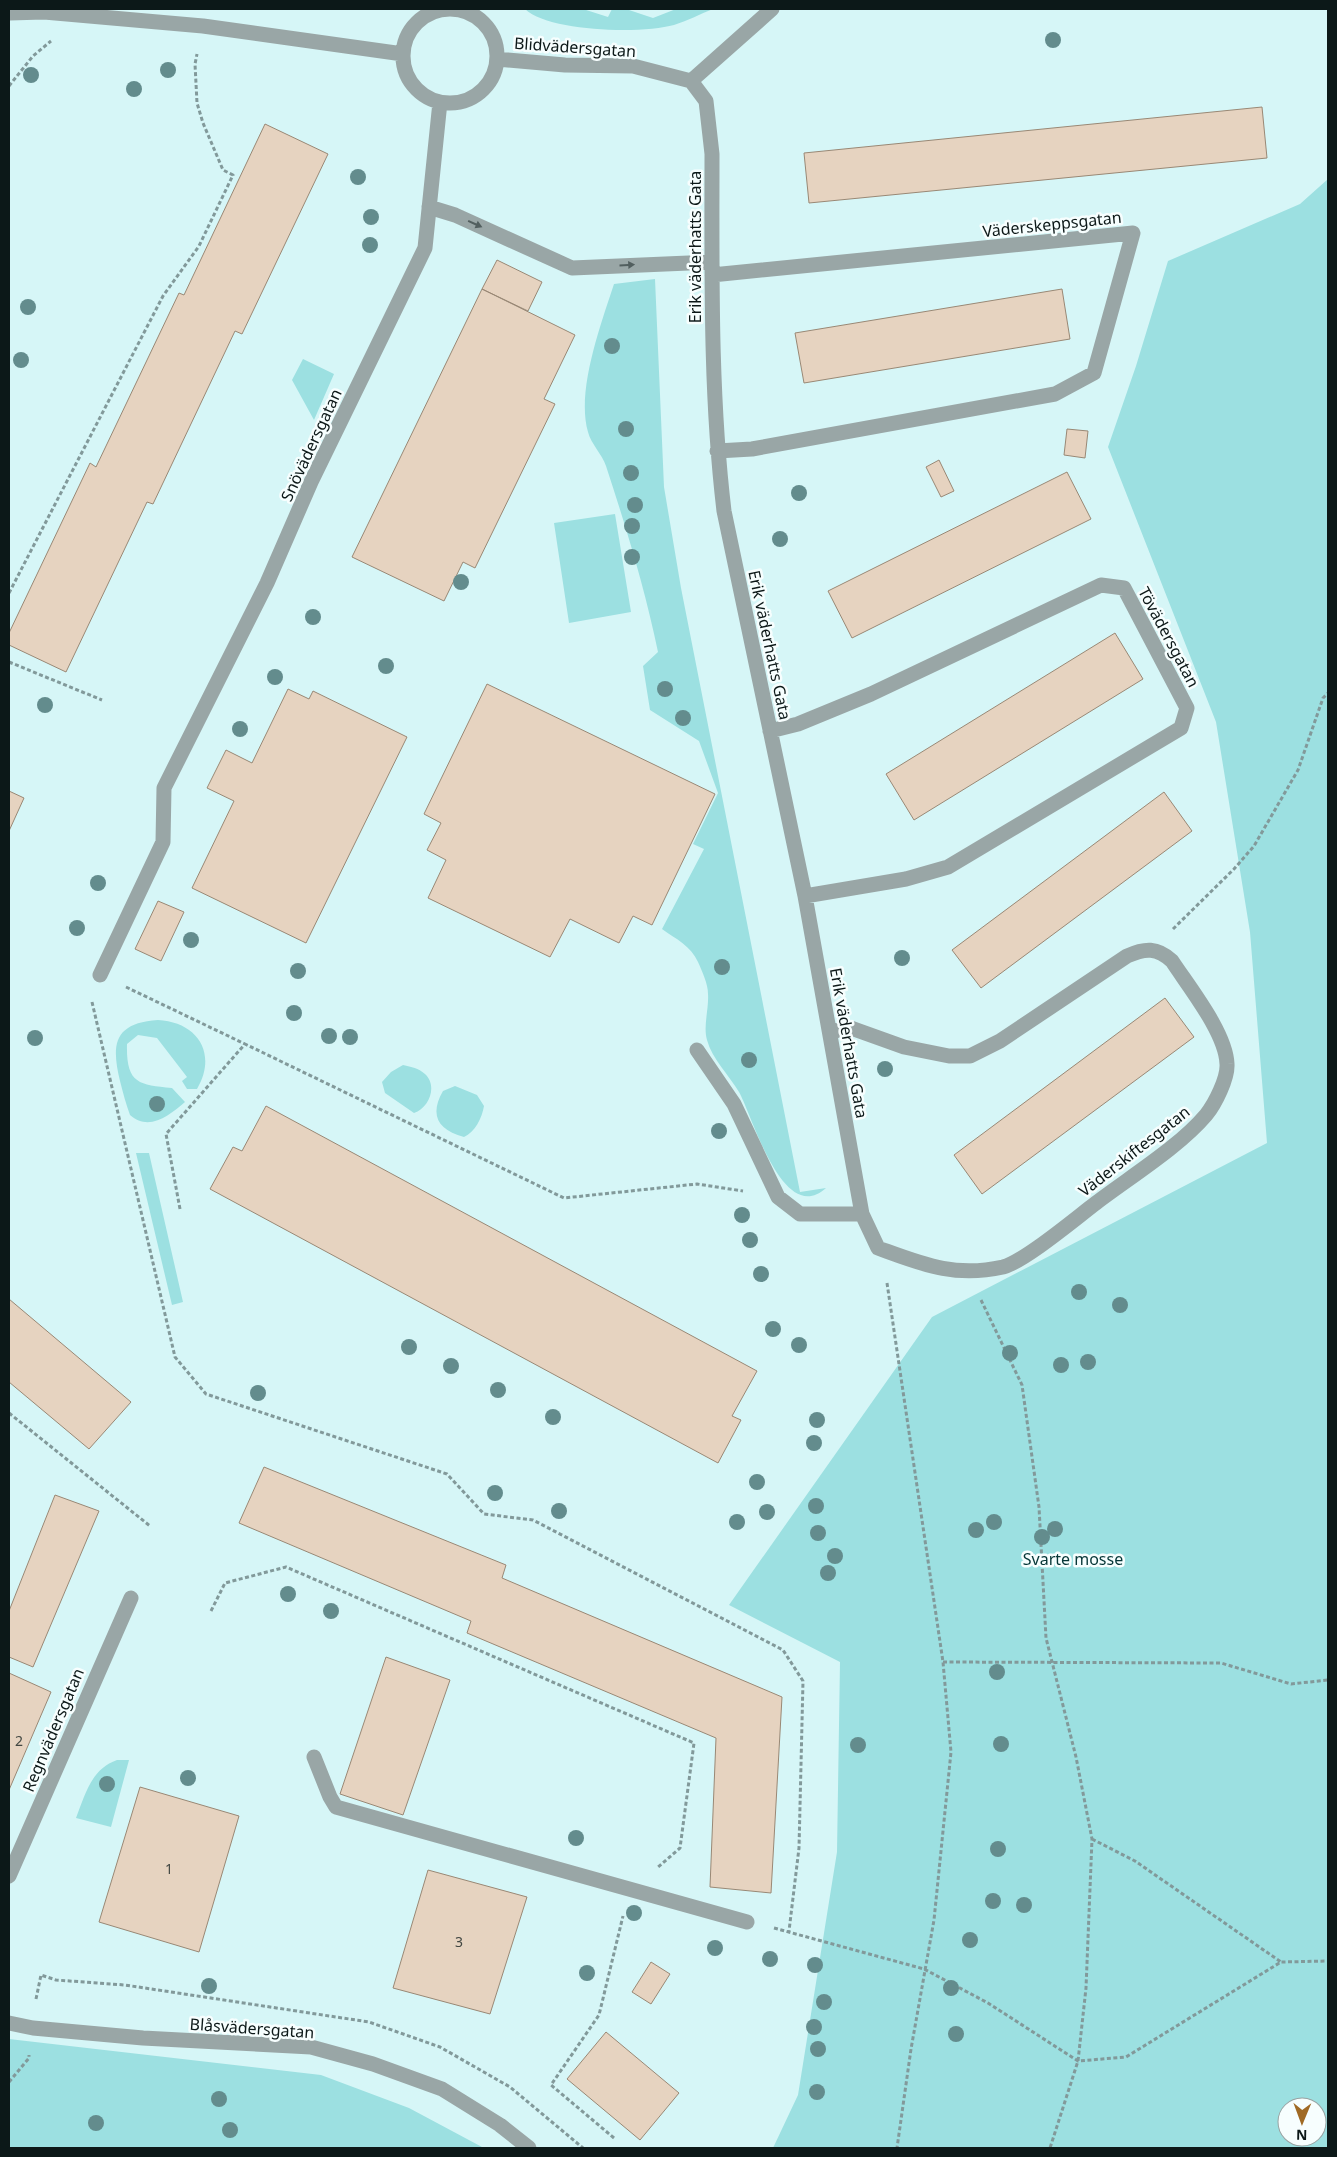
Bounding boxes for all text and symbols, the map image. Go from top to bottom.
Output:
street label: Blidvädersgatan [513,32,637,62]
street label: Erik väderhatts Gata [684,171,706,323]
street label: Väderskeppsgatan [981,206,1123,242]
one-way arrow [468,220,482,228]
one-way arrow [620,261,636,269]
street label: Snövädersgatan [275,385,347,505]
street label: Erik väderhatts Gata [743,568,797,722]
street label: Tövädersgatan [1133,583,1205,691]
street label: Erik väderhatts Gata [825,966,873,1120]
street label: Väderskiftesgatan [1074,1101,1194,1201]
park label: Svarte mosse [1023,1548,1123,1570]
street label: Regnvädersgatan [17,1665,89,1795]
house number: 2 [15,1731,23,1750]
house number: 1 [165,1859,173,1878]
house number: 3 [455,1932,463,1951]
street label: Blåsvädersgatan [189,2013,315,2043]
north arrow [1277,2097,1327,2147]
text: N [1296,2126,1308,2145]

